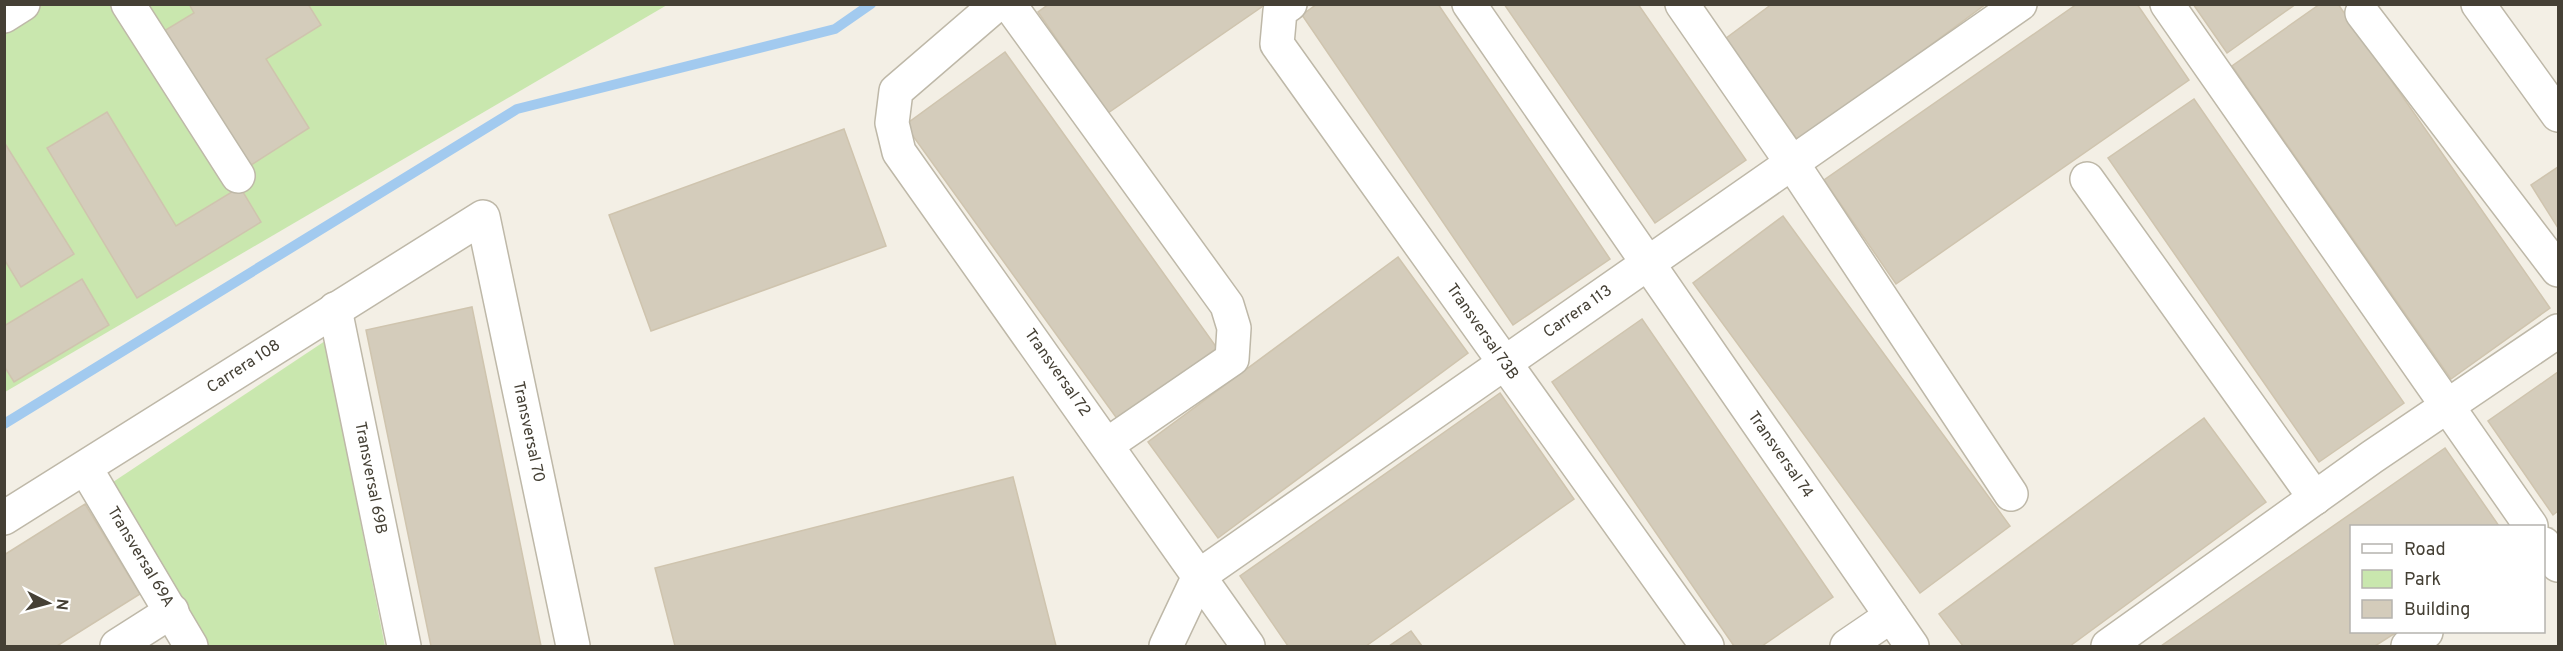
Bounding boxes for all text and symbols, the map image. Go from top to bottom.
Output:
street label: Transversal 73B [1441,280,1523,384]
street label: Carrera 113 [1540,281,1616,343]
street label: Transversal 72 [1019,325,1095,421]
street label: Carrera 108 [203,336,285,398]
street label: Transversal 70 [508,380,548,484]
street label: Transversal 74 [1743,408,1817,502]
street label: Transversal 69B [349,420,391,536]
street label: Transversal 69A [102,503,178,611]
legend [2350,525,2545,633]
text: Road [2404,539,2446,562]
text: Park [2404,569,2441,592]
north arrow [18,573,78,633]
text: N [50,598,71,611]
text: Building [2404,599,2470,622]

